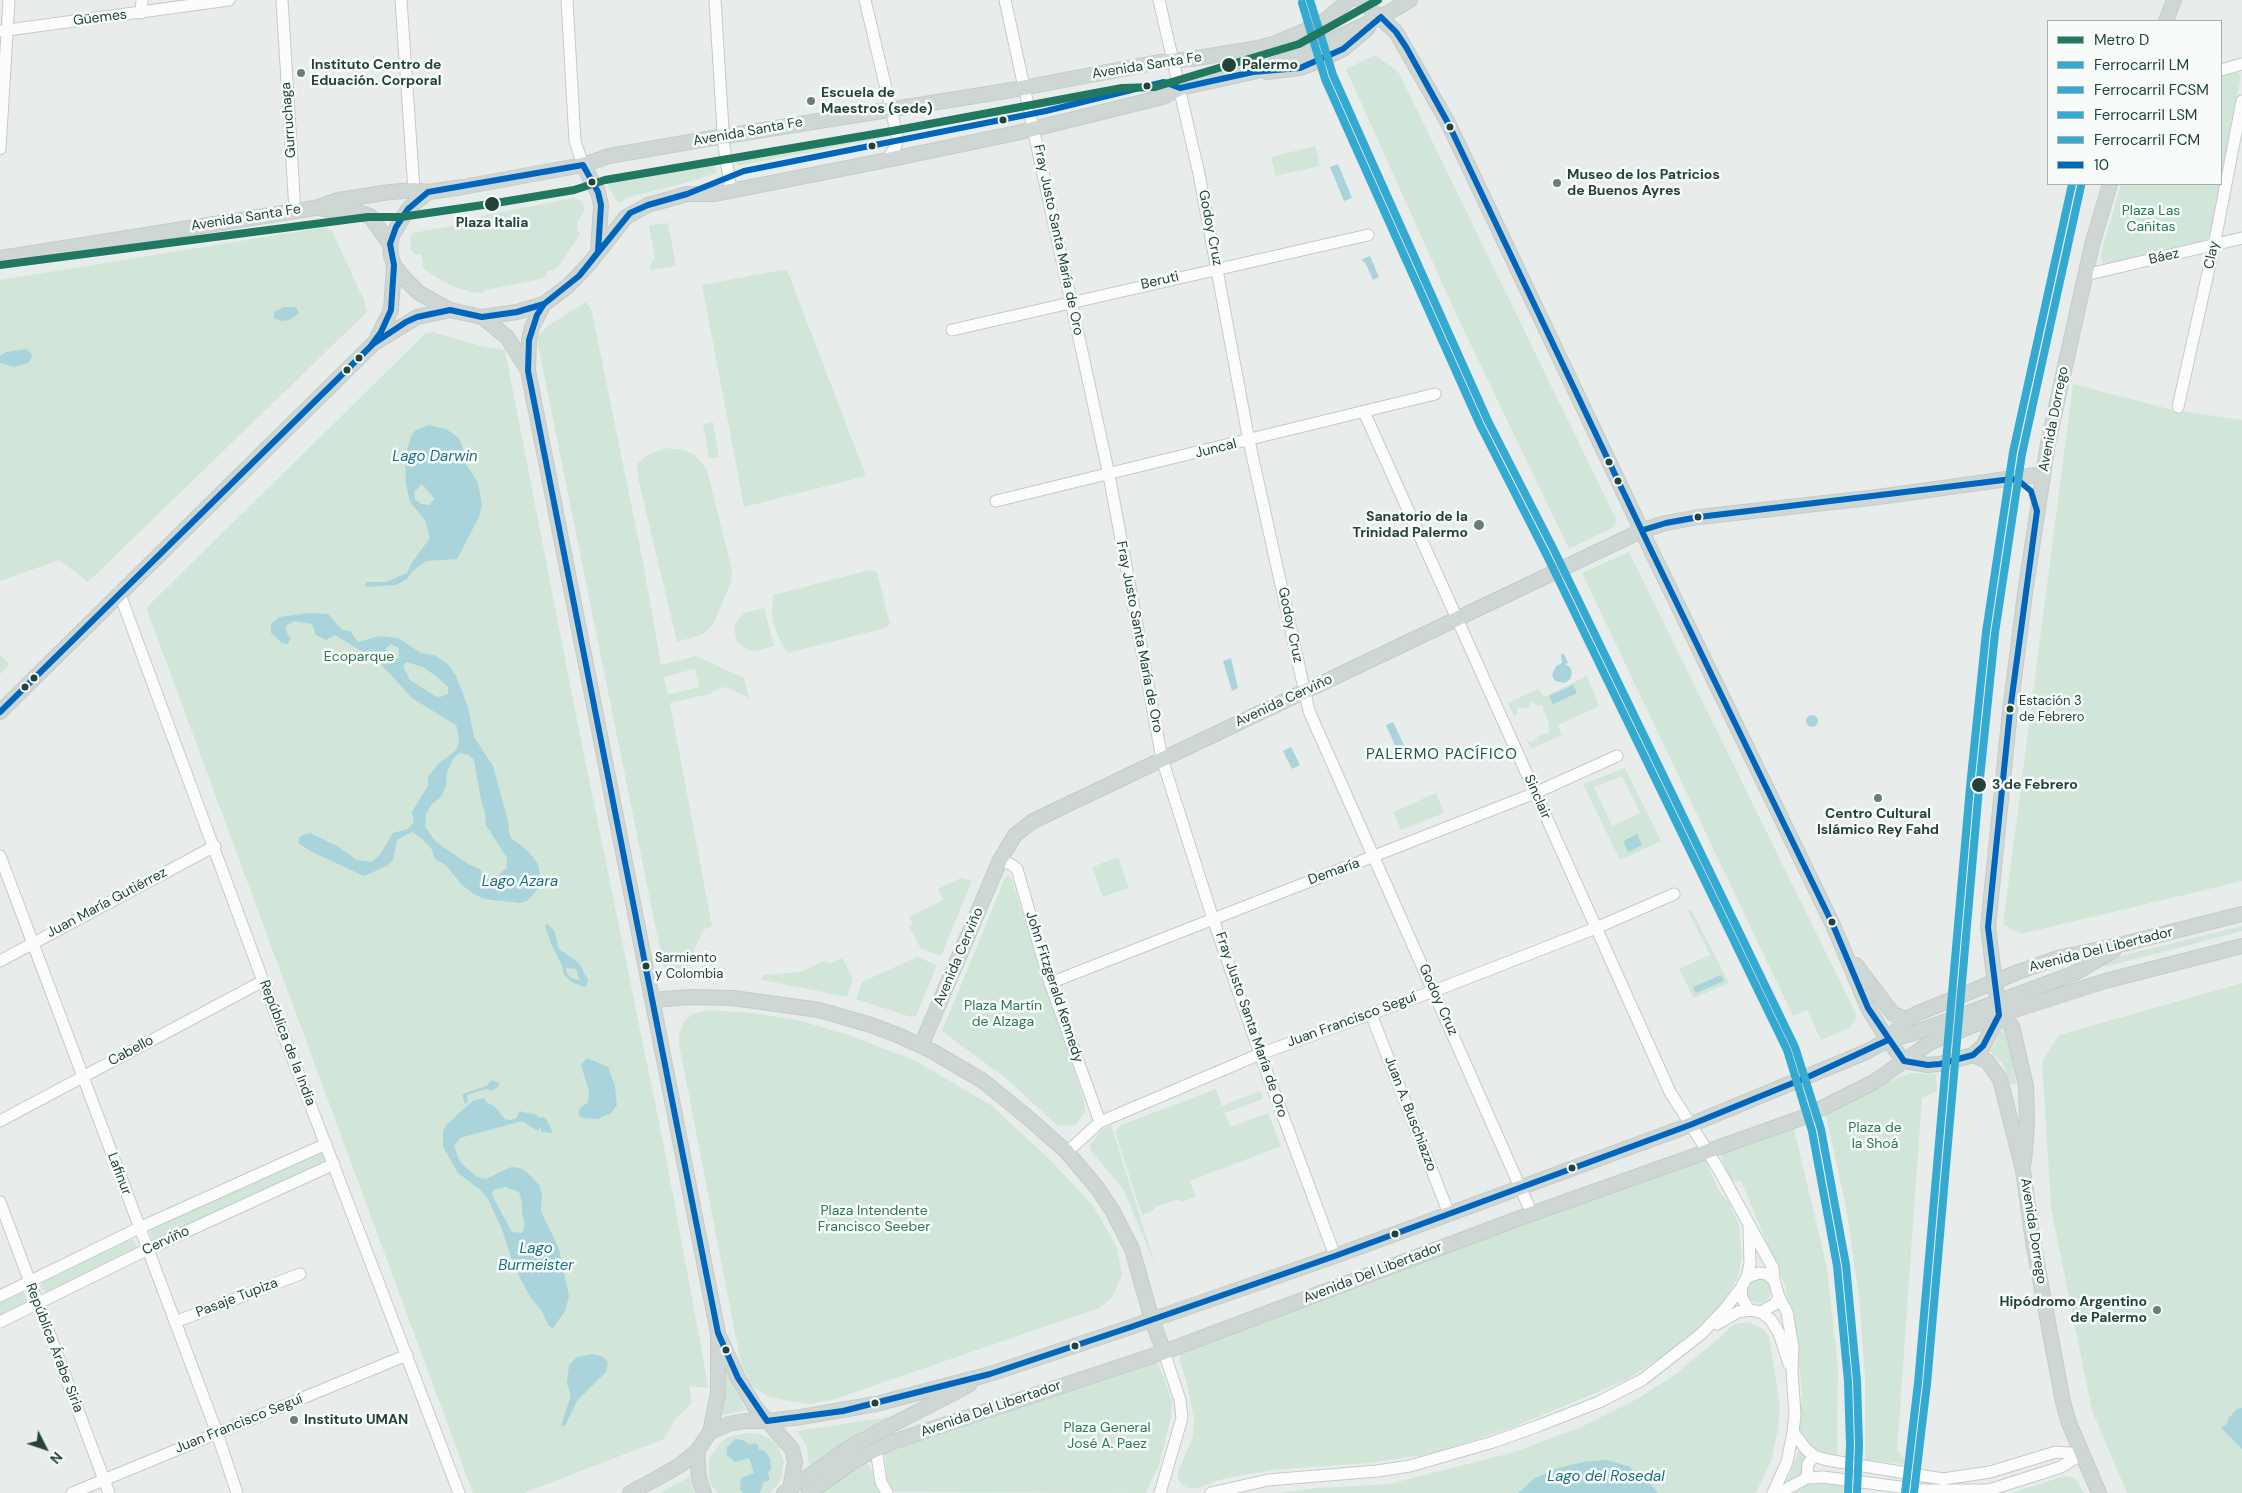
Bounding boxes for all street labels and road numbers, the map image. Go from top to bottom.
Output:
street label: Güemes [72,6,128,30]
street label: Avenida Santa Fe [1091,49,1203,83]
street label: Gurruchaga [278,81,300,159]
street label: Avenida Santa Fe [692,114,804,150]
street label: Fray Justo Santa María de Oro [1030,143,1086,337]
street label: Godoy Cruz [1194,189,1226,267]
street label: Avenida Santa Fe [190,201,302,235]
street label: Clay [2201,239,2223,271]
street label: Báez [2147,245,2181,269]
street label: Beruti [1139,268,1181,294]
street label: Avenida Dorrego [2036,365,2072,473]
street label: Juncal [1194,436,1238,462]
street label: Fray Justo Santa María de Oro [1112,540,1166,734]
street label: Godoy Cruz [1274,586,1306,664]
street label: Avenida Cerviño [1233,671,1335,731]
street label: Sinclair [1520,772,1554,822]
street label: Demaría [1306,855,1362,889]
street label: Juan María Gutiérrez [44,864,170,942]
street label: Avenida Cerviño [931,905,987,1009]
street label: John Fitzgerald Kennedy [1022,909,1086,1065]
street label: Avenida Del Libertador [2027,924,2175,976]
street label: Fray Justo Santa María de Oro [1211,930,1291,1120]
street label: Godoy Cruz [1415,962,1461,1038]
street label: República de la India [255,978,319,1108]
street label: Juan Francisco Seguí [1285,989,1419,1051]
street label: Cabello [105,1032,157,1070]
street label: Juan A. Buschiazzo [1380,1054,1440,1174]
street label: Lafinur [103,1150,135,1198]
street label: Avenida Dorrego [2016,1177,2050,1285]
street label: Cerviño [140,1223,192,1259]
street label: Avenida Del Libertador [1301,1239,1445,1307]
street label: Pasaje Tupiza [194,1275,280,1321]
street label: República Árabe Siria [22,1281,86,1415]
street label: Avenida Del Libertador [919,1377,1063,1441]
street label: Juan Francisco Seguí [173,1391,305,1457]

